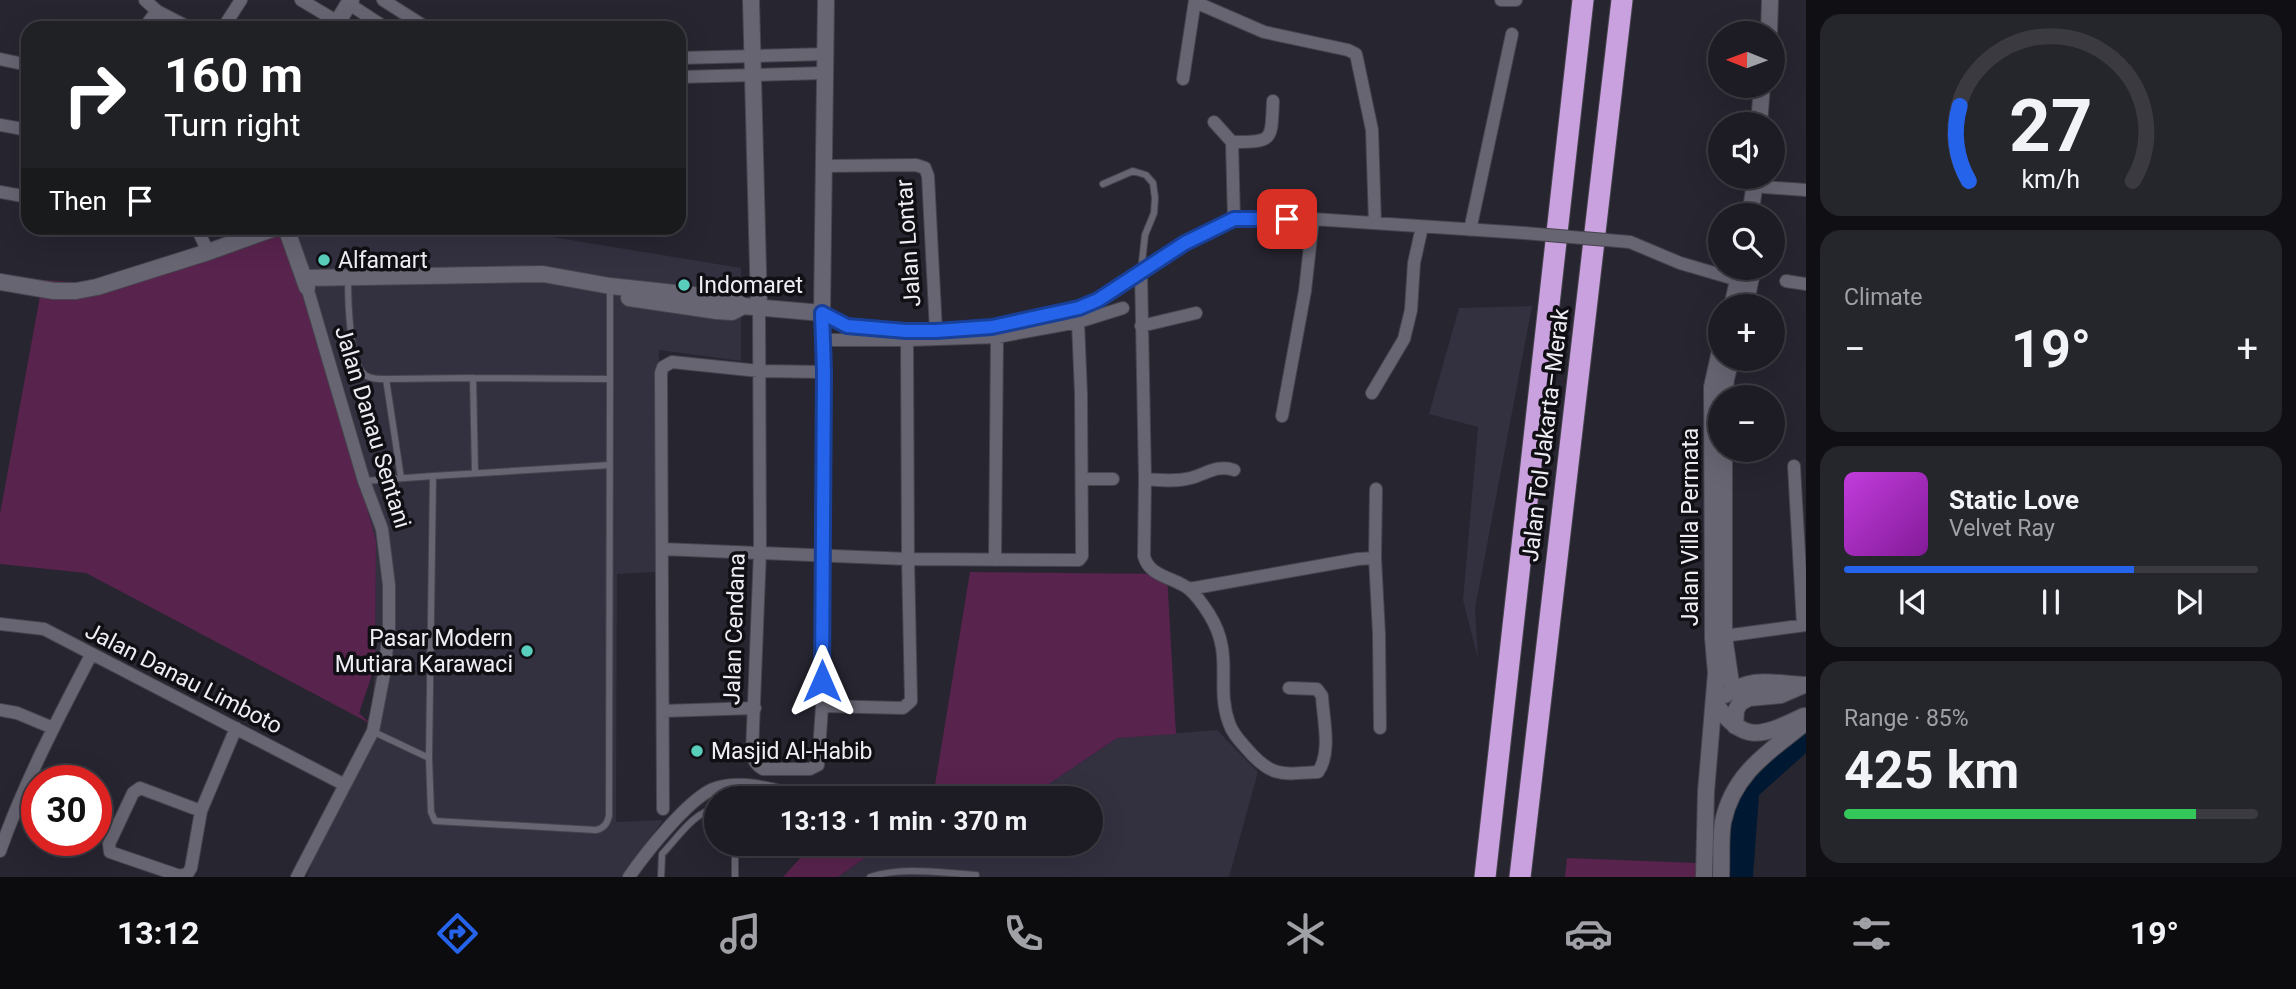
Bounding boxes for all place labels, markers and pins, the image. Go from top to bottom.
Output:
pin [1257,189,1317,249]
place label: Alfamart [338,247,428,274]
marker: Alfamart [316,252,332,268]
place label: Indomaret [698,272,803,299]
marker: Indomaret [676,277,692,293]
place label: Pasar Modern Mutiara Karawaci [335,625,513,678]
marker: Pasar Modern Mutiara Karawaci [519,643,535,659]
place label: Masjid Al-Habib [711,738,873,765]
marker: Masjid Al-Habib [689,743,705,759]

